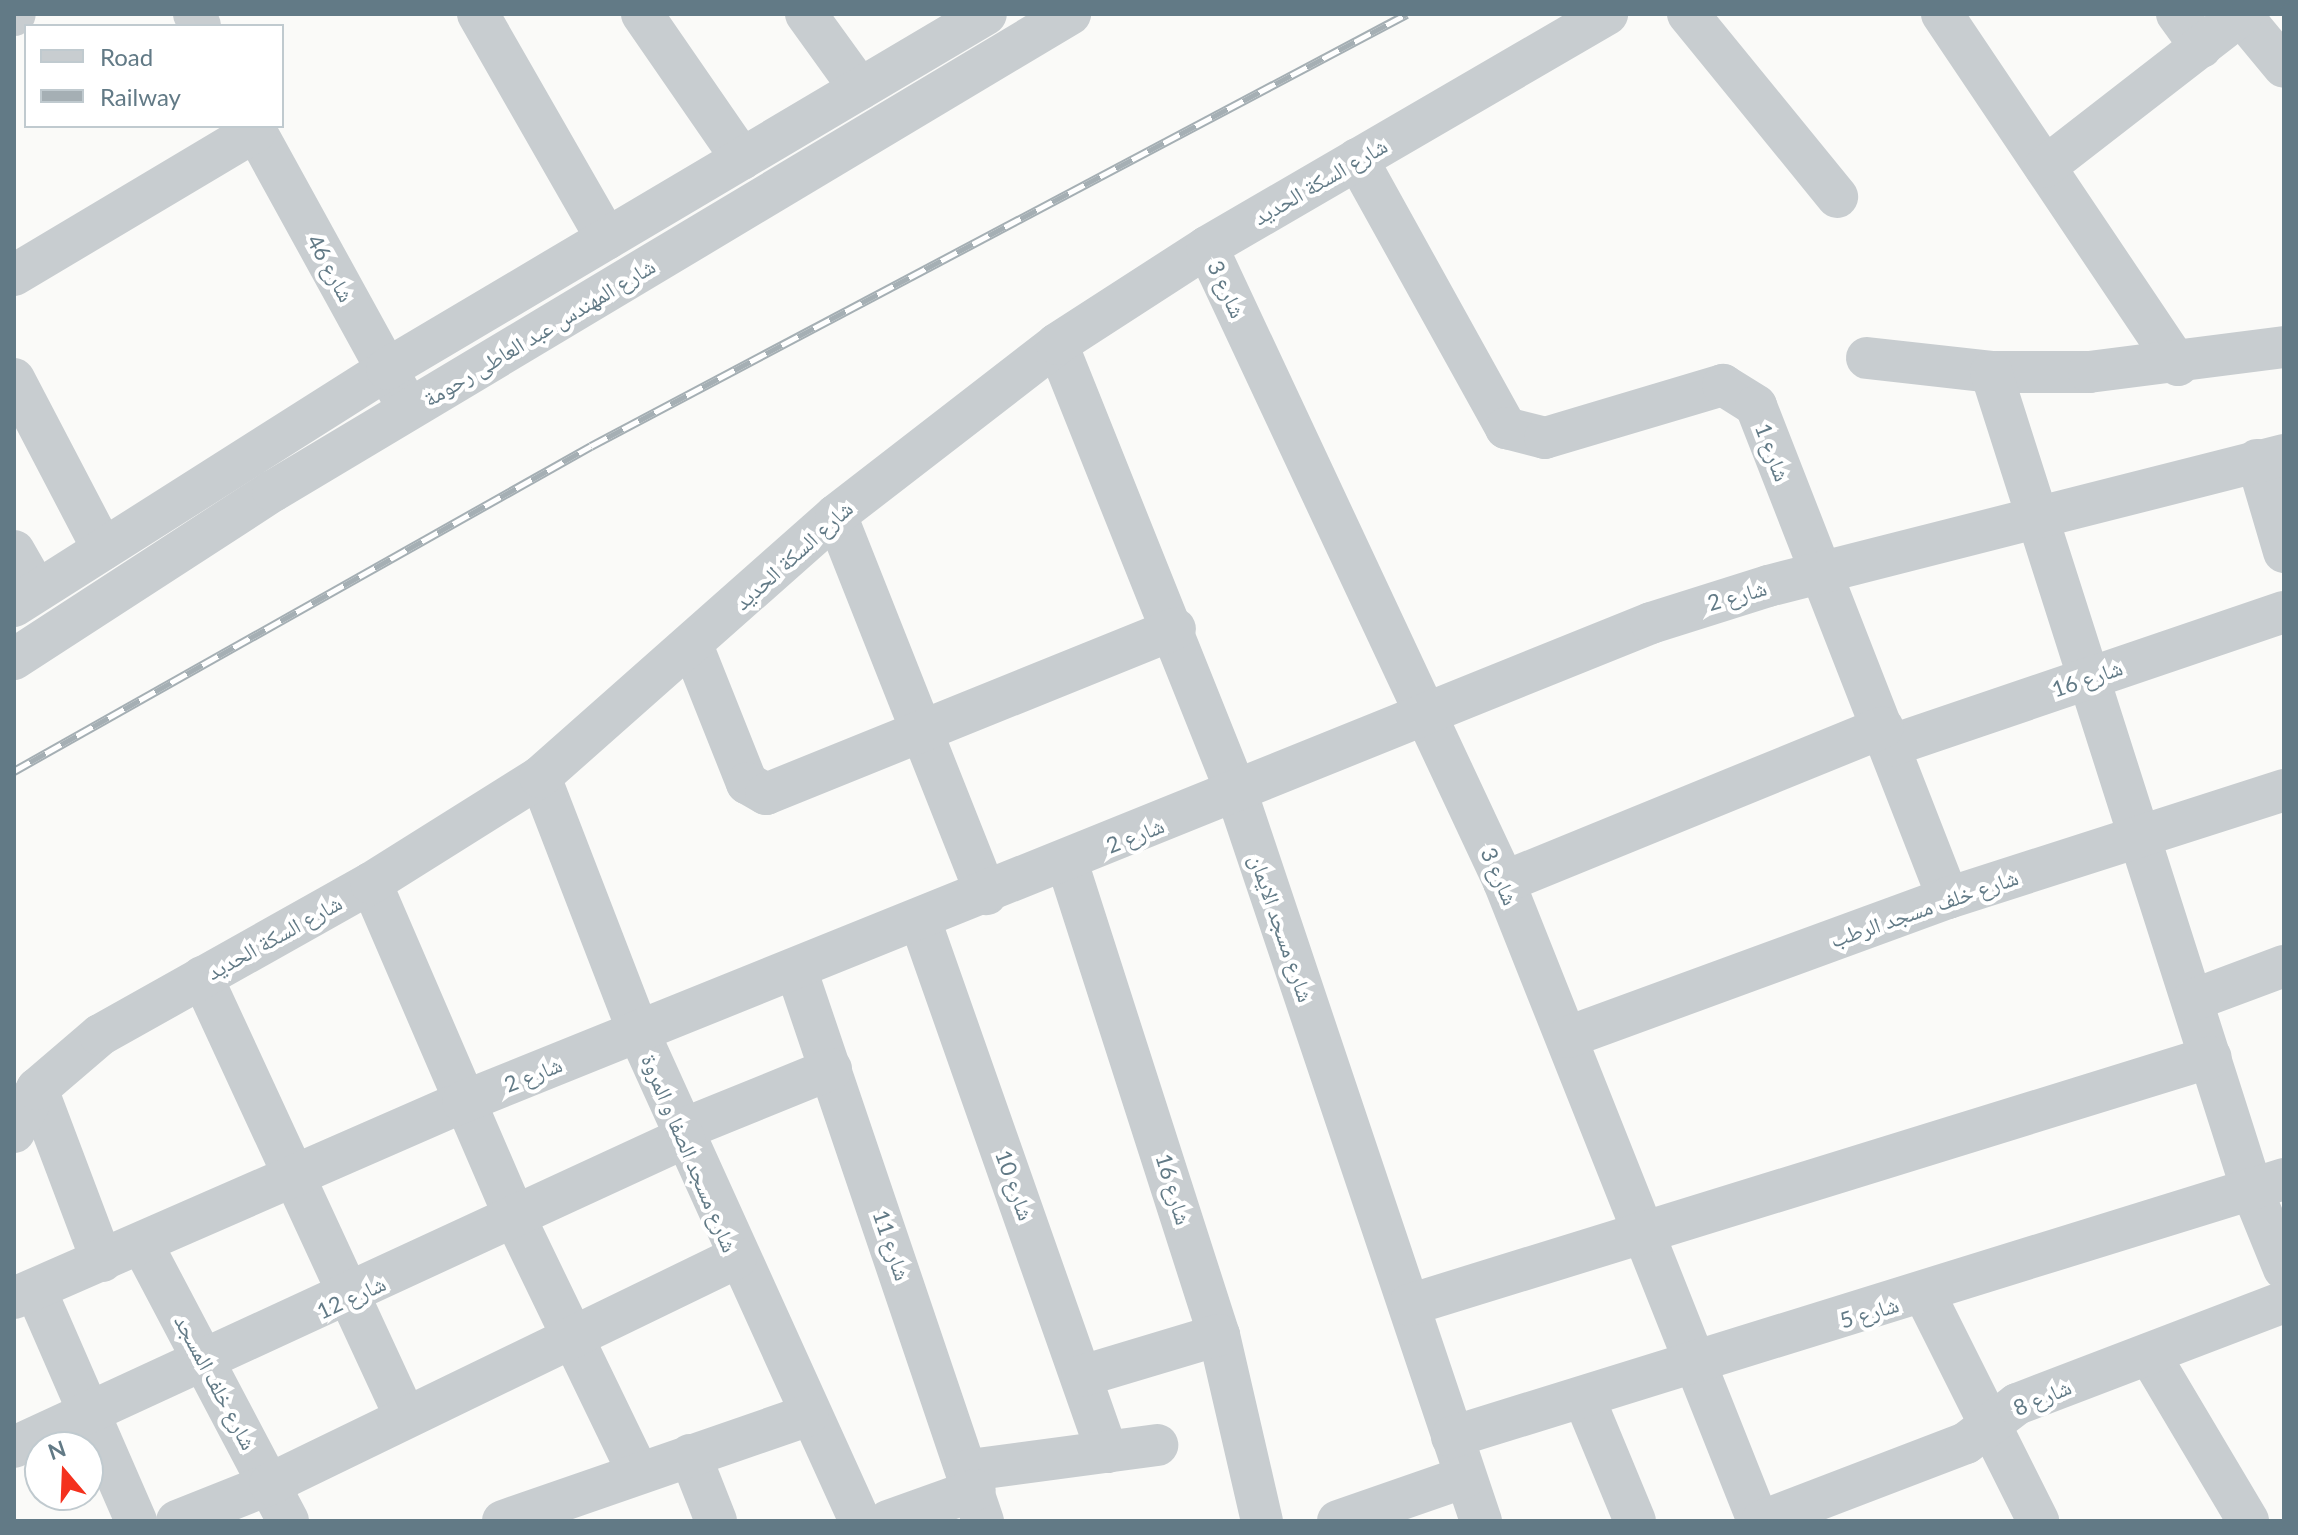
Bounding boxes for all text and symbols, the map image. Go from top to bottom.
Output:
legend [24,24,284,128]
text: Road [100,42,153,71]
text: Railway [100,82,181,111]
street label: شارع السكة الحديد [1248,132,1392,230]
street label: شارع 46 [302,230,360,306]
street label: شارع المهندس عبد العاطى رحومة [418,252,660,412]
street label: شارع 3 [1202,256,1252,322]
street label: شارع 1 [1750,419,1796,485]
street label: شارع السكة الحديد [728,495,858,615]
street label: شارع 2 [1704,574,1770,616]
street label: شارع 16 [2048,654,2126,702]
street label: شارع 2 [1102,811,1168,859]
street label: شارع 3 [1476,843,1524,909]
street label: شارع مسجد الايمان [1244,851,1320,1005]
street label: شارع خلف مسجد الرطب [1827,863,2021,953]
street label: شارع السكة الحديد [202,889,346,985]
street label: شارع 2 [500,1050,566,1098]
street label: شارع مسجد الصفا و المروة [636,1050,744,1256]
street label: شارع 10 [990,1146,1040,1224]
street label: شارع 16 [1151,1150,1197,1228]
street label: شارع 11 [868,1206,916,1284]
street label: شارع 12 [312,1270,390,1324]
street label: شارع 5 [1836,1291,1902,1333]
street label: شارع خلف المسجد [169,1310,263,1454]
street label: شارع 8 [2009,1373,2075,1421]
north arrow [24,1431,104,1511]
text: N [44,1434,69,1465]

